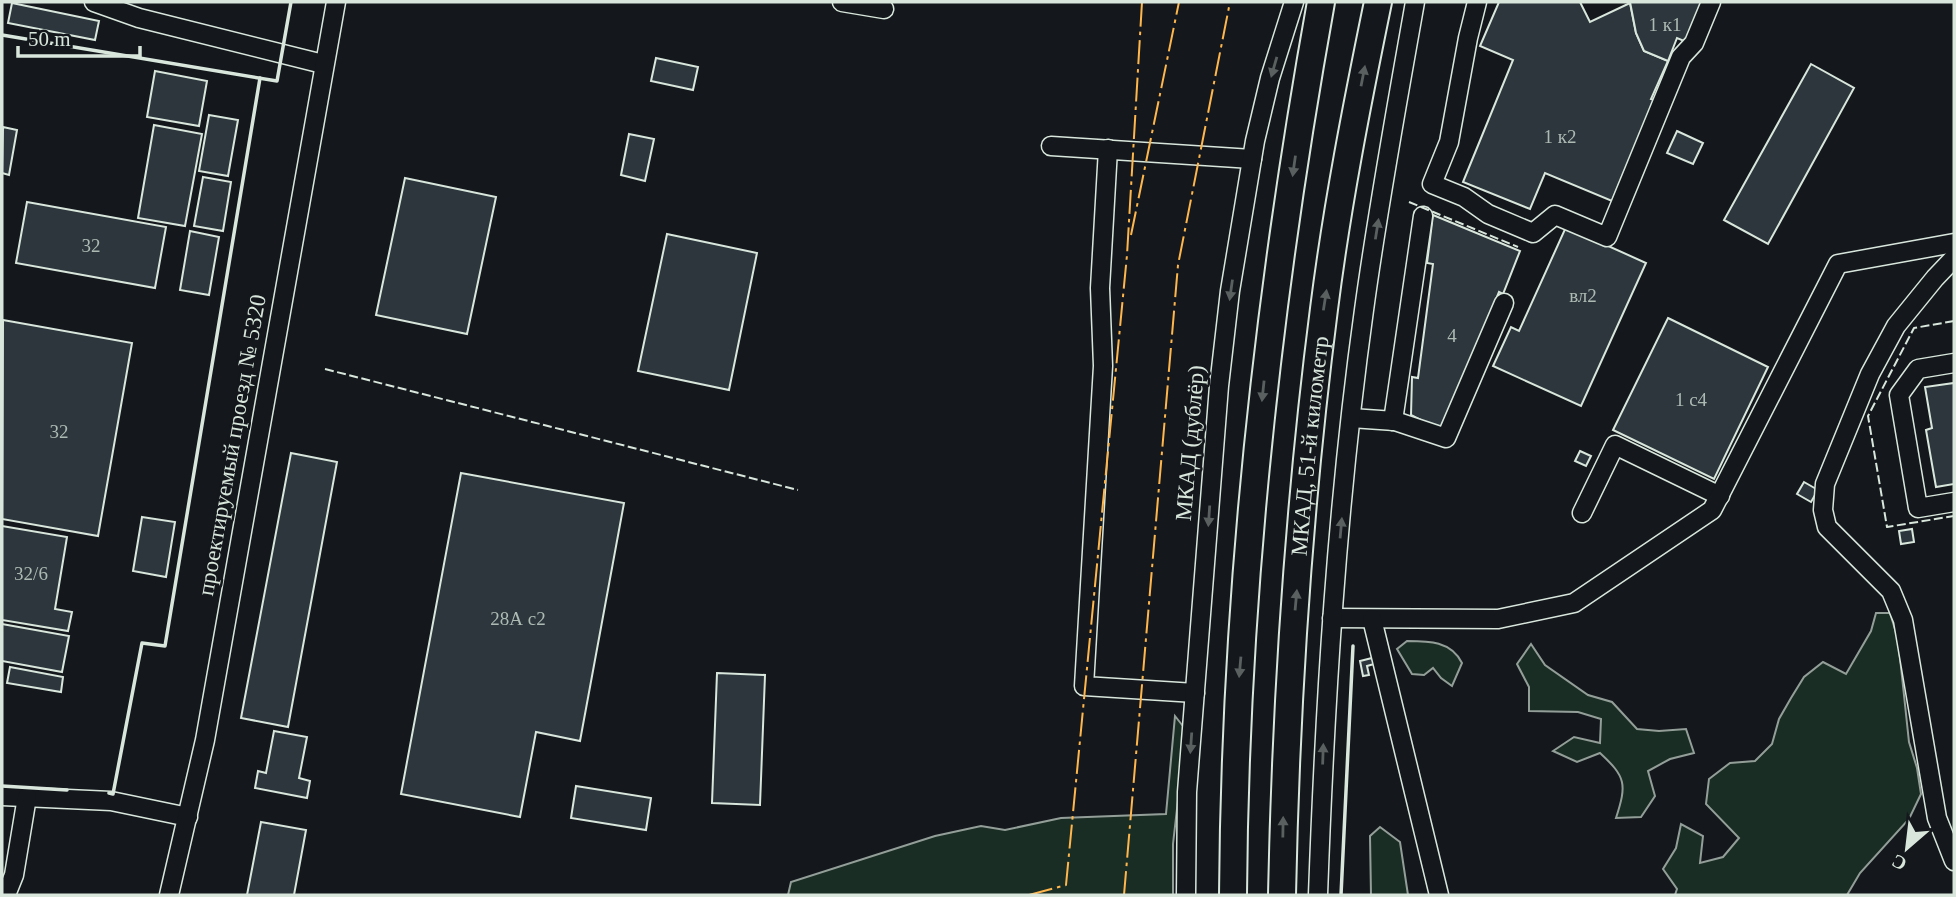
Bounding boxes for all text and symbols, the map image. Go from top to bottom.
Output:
scale bar [18,14,140,58]
house number: 1 к1 [1649,14,1681,35]
text: 50 m [28,27,71,51]
one-way arrow [1268,57,1278,78]
one-way arrow [1357,65,1368,87]
house number: 1 к2 [1544,126,1576,147]
one-way arrow [1288,155,1299,177]
one-way arrow [1372,218,1383,240]
house number: 32 [82,235,101,256]
one-way arrow [1225,279,1236,301]
house number: вл2 [1569,285,1597,306]
one-way arrow [1320,289,1331,311]
street label: проектируемый проезд № 5320 [193,292,271,598]
house number: 4 [1447,325,1457,346]
street label: МКАД, 51-й километр [1286,335,1333,557]
street label: МКАД (дублёр) [1171,364,1209,522]
one-way arrow [1257,380,1268,402]
house number: 1 с4 [1675,389,1708,410]
house number: 32 [50,421,69,442]
one-way arrow [1203,506,1214,528]
one-way arrow [1336,516,1347,538]
house number: 32/6 [14,563,48,584]
one-way arrow [1291,589,1302,611]
house number: 28А с2 [490,608,546,629]
one-way arrow [1234,656,1245,678]
one-way arrow [1185,732,1196,754]
one-way arrow [1318,742,1329,764]
north arrow [1872,813,1942,883]
one-way arrow [1278,816,1289,838]
text: С [1888,850,1910,875]

